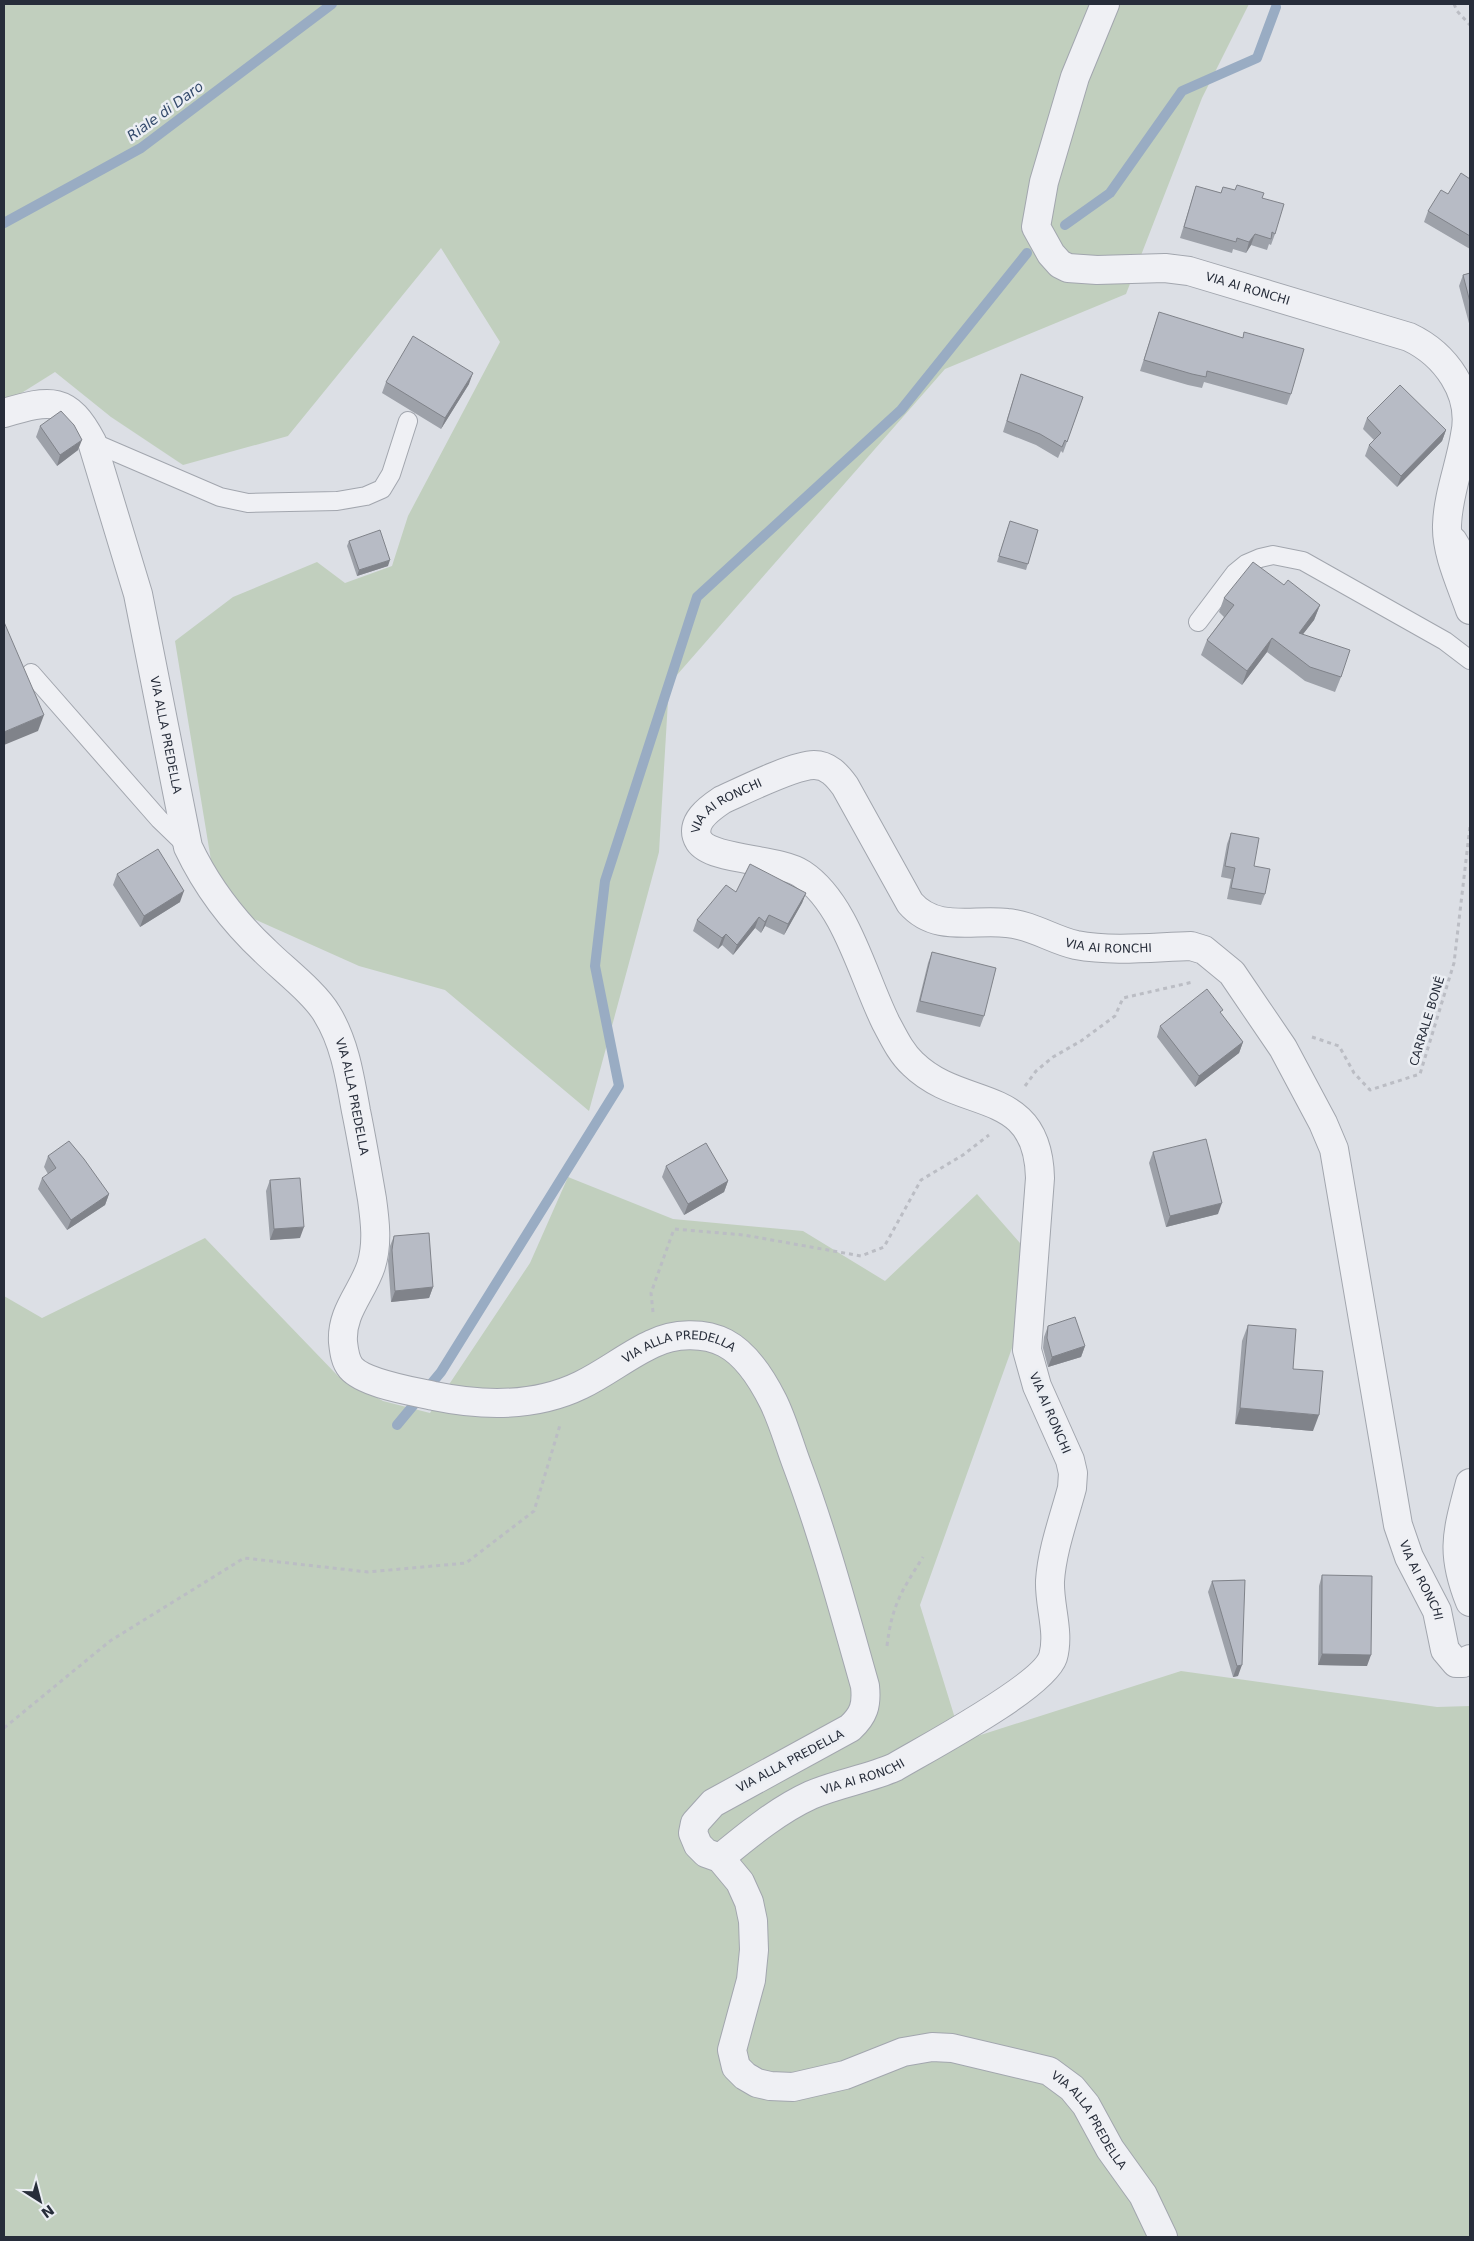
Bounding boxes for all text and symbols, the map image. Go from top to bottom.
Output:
water label: Riale di Daro [124,78,206,144]
street label: VIA AI RONCHI [1204,269,1291,308]
street label: VIA ALLA PREDELLA [147,675,184,796]
street label: VIA AI RONCHI [689,776,764,834]
street label: VIA AI RONCHI [1063,935,1152,956]
street label: CARRALE BONÉ [1406,974,1447,1068]
street label: VIA ALLA PREDELLA [332,1036,371,1157]
street label: VIA ALLA PREDELLA [620,1328,739,1366]
street label: VIA AI RONCHI [1027,1370,1073,1456]
street label: VIA AI RONCHI [1397,1538,1446,1621]
street label: VIA ALLA PREDELLA [734,1726,847,1795]
street label: VIA AI RONCHI [819,1756,907,1797]
street label: VIA ALLA PREDELLA [1049,2068,1130,2173]
north arrow [15,2176,65,2226]
text: N [38,2202,57,2221]

